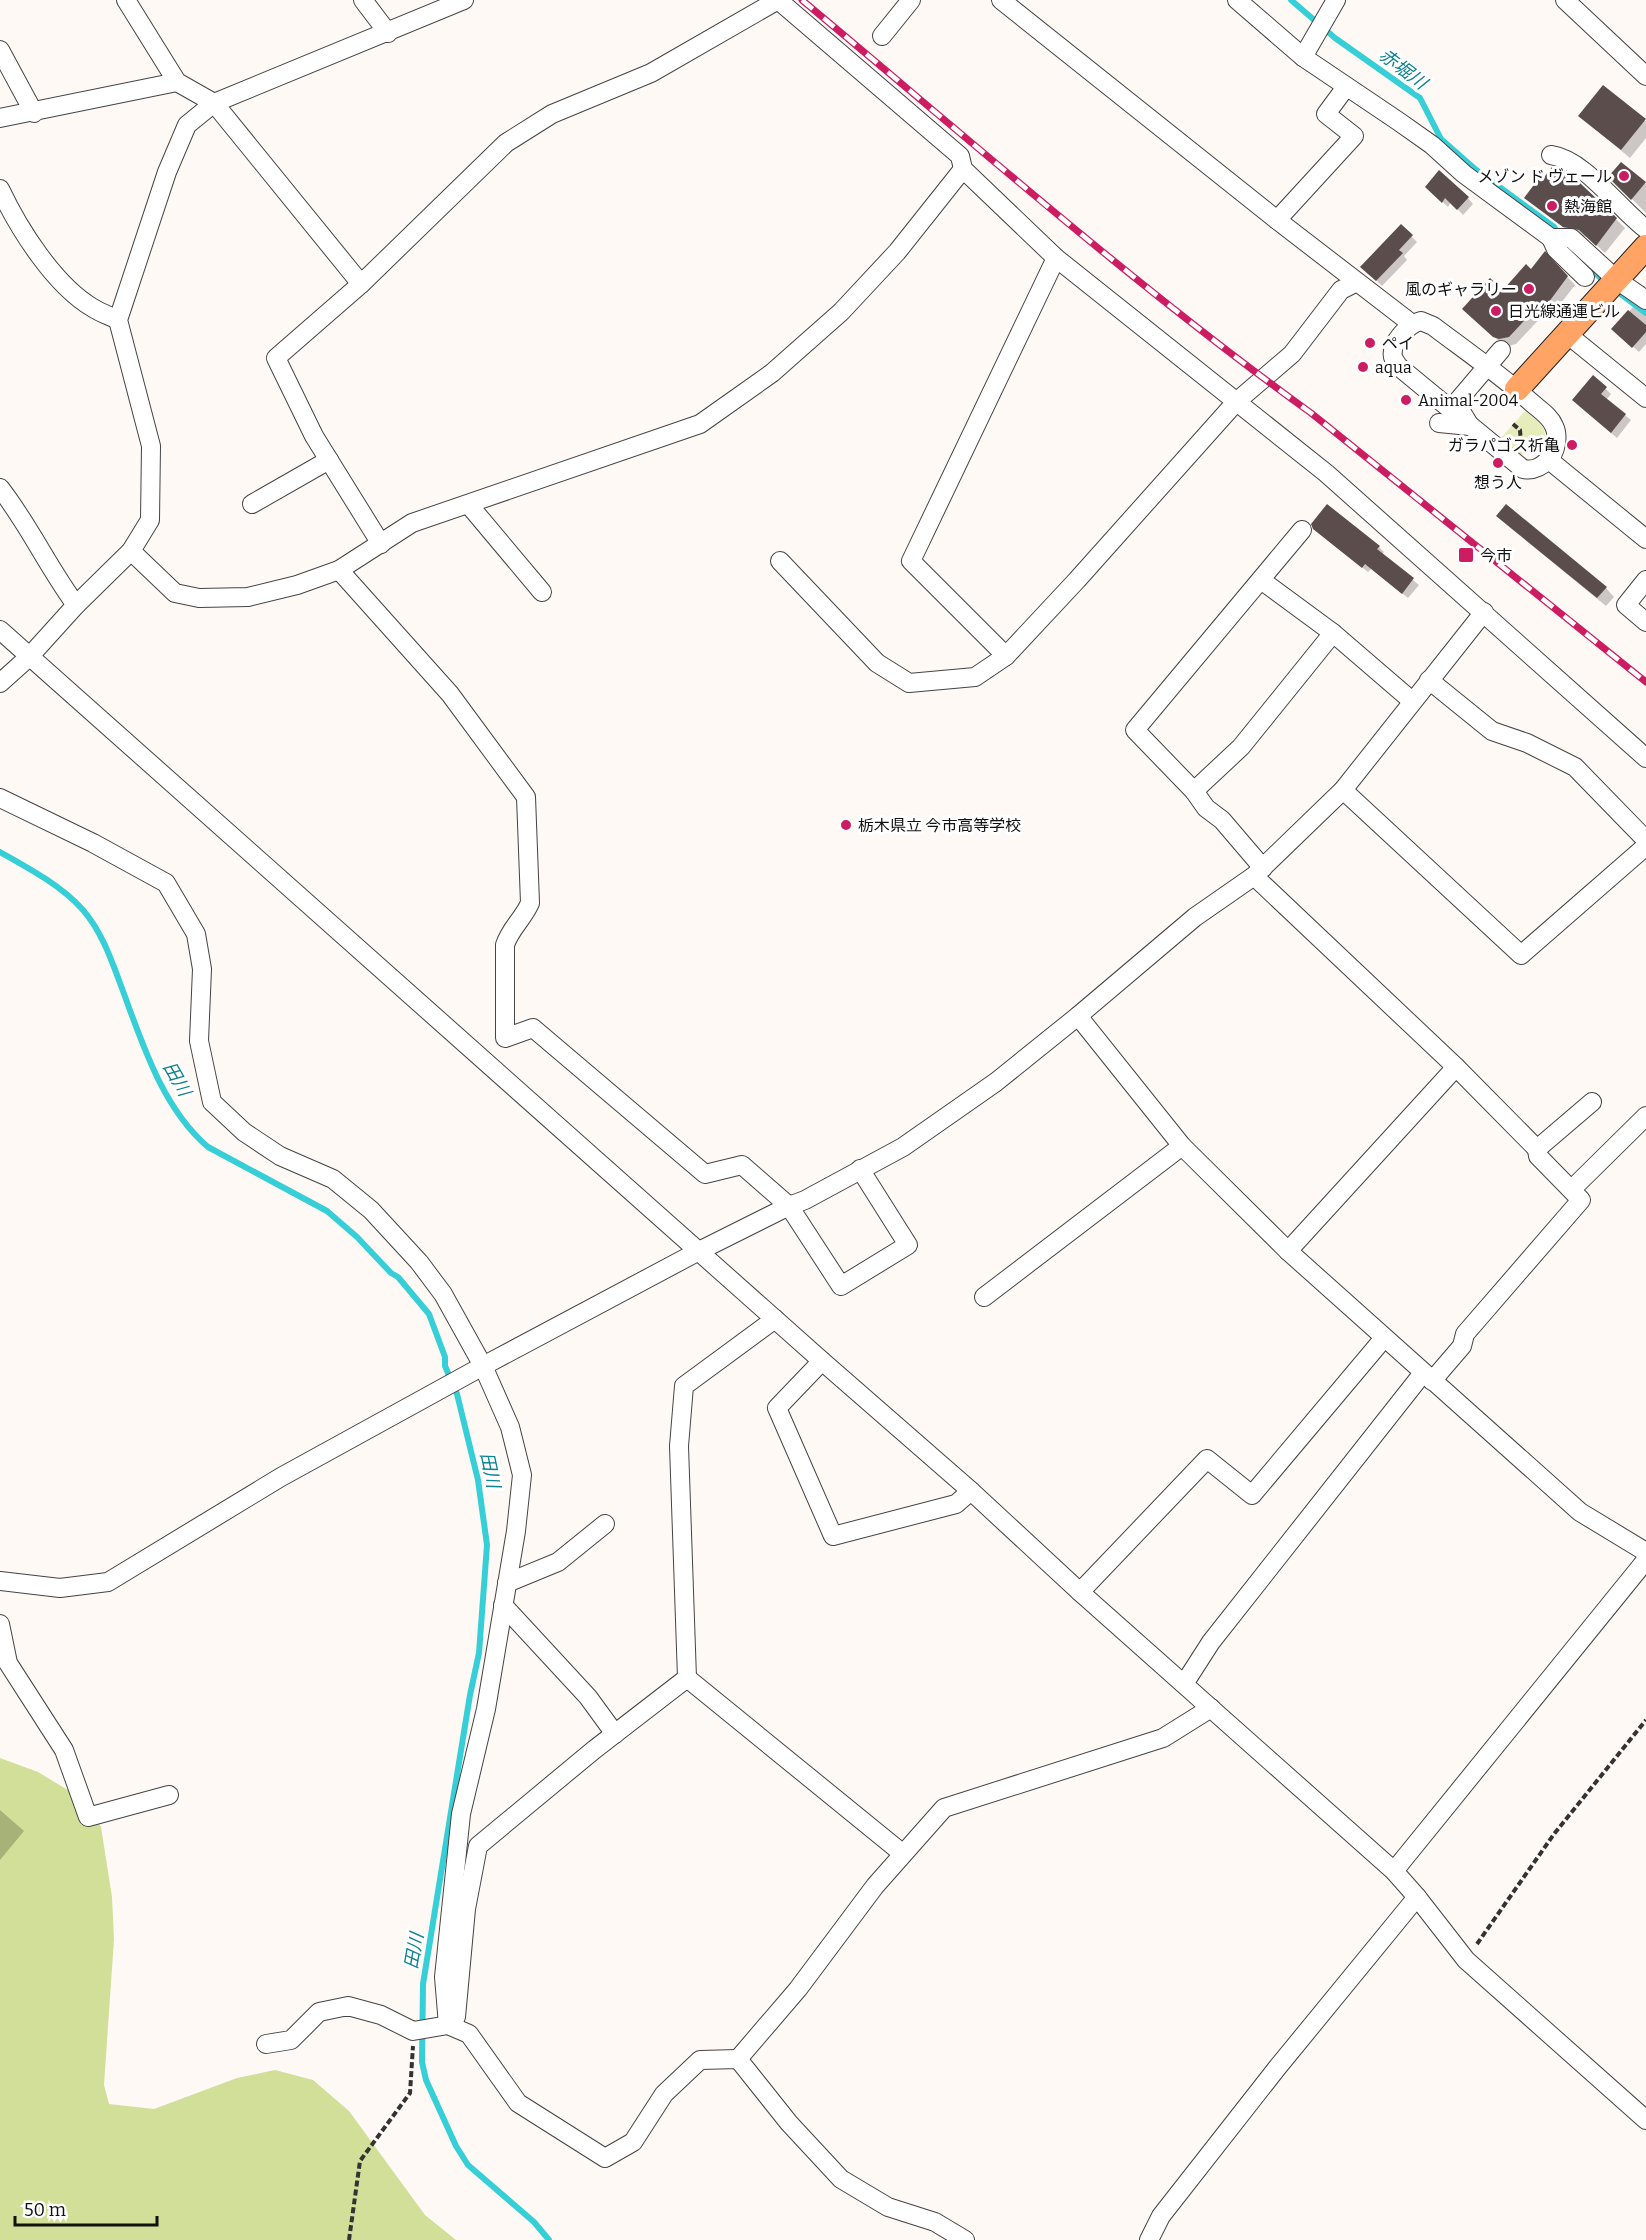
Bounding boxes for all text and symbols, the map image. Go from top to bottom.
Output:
water label: 赤堀川 [1375,44,1433,95]
place label: メゾン ド ヴェール [1478,167,1612,186]
marker: メゾン ド ヴェール [1617,169,1631,183]
place label: 熱海館 [1564,197,1612,216]
marker: 熱海館 [1545,199,1559,213]
place label: 風のギャラリー [1405,280,1517,299]
marker: 風のギャラリー [1522,282,1536,296]
place label: 日光線通運ビル [1508,302,1620,321]
marker: 日光線通運ビル [1489,304,1503,318]
place label: ペイ [1382,334,1414,353]
marker: ペイ [1363,336,1377,350]
place label: aqua [1375,358,1412,377]
marker: aqua [1356,360,1370,374]
place label: Animal-2004 [1418,391,1519,410]
marker: Animal-2004 [1399,393,1413,407]
place label: ガラパゴス祈亀 [1448,436,1560,455]
marker: ガラパゴス祈亀 [1565,438,1579,452]
marker: 想う人 [1491,456,1505,470]
place label: 想う人 [1474,473,1522,492]
marker: 今市 [1457,546,1475,564]
place label: 今市 [1480,546,1512,565]
place label: 栃木県立 今市高等学校 [858,816,1021,835]
marker: 栃木県立 今市高等学校 [839,818,853,832]
water label: 田川 [158,1058,197,1102]
water label: 田川 [475,1450,505,1492]
water label: 田川 [400,1929,428,1971]
scale bar [15,2189,158,2227]
text: 50 m [24,2199,66,2221]

